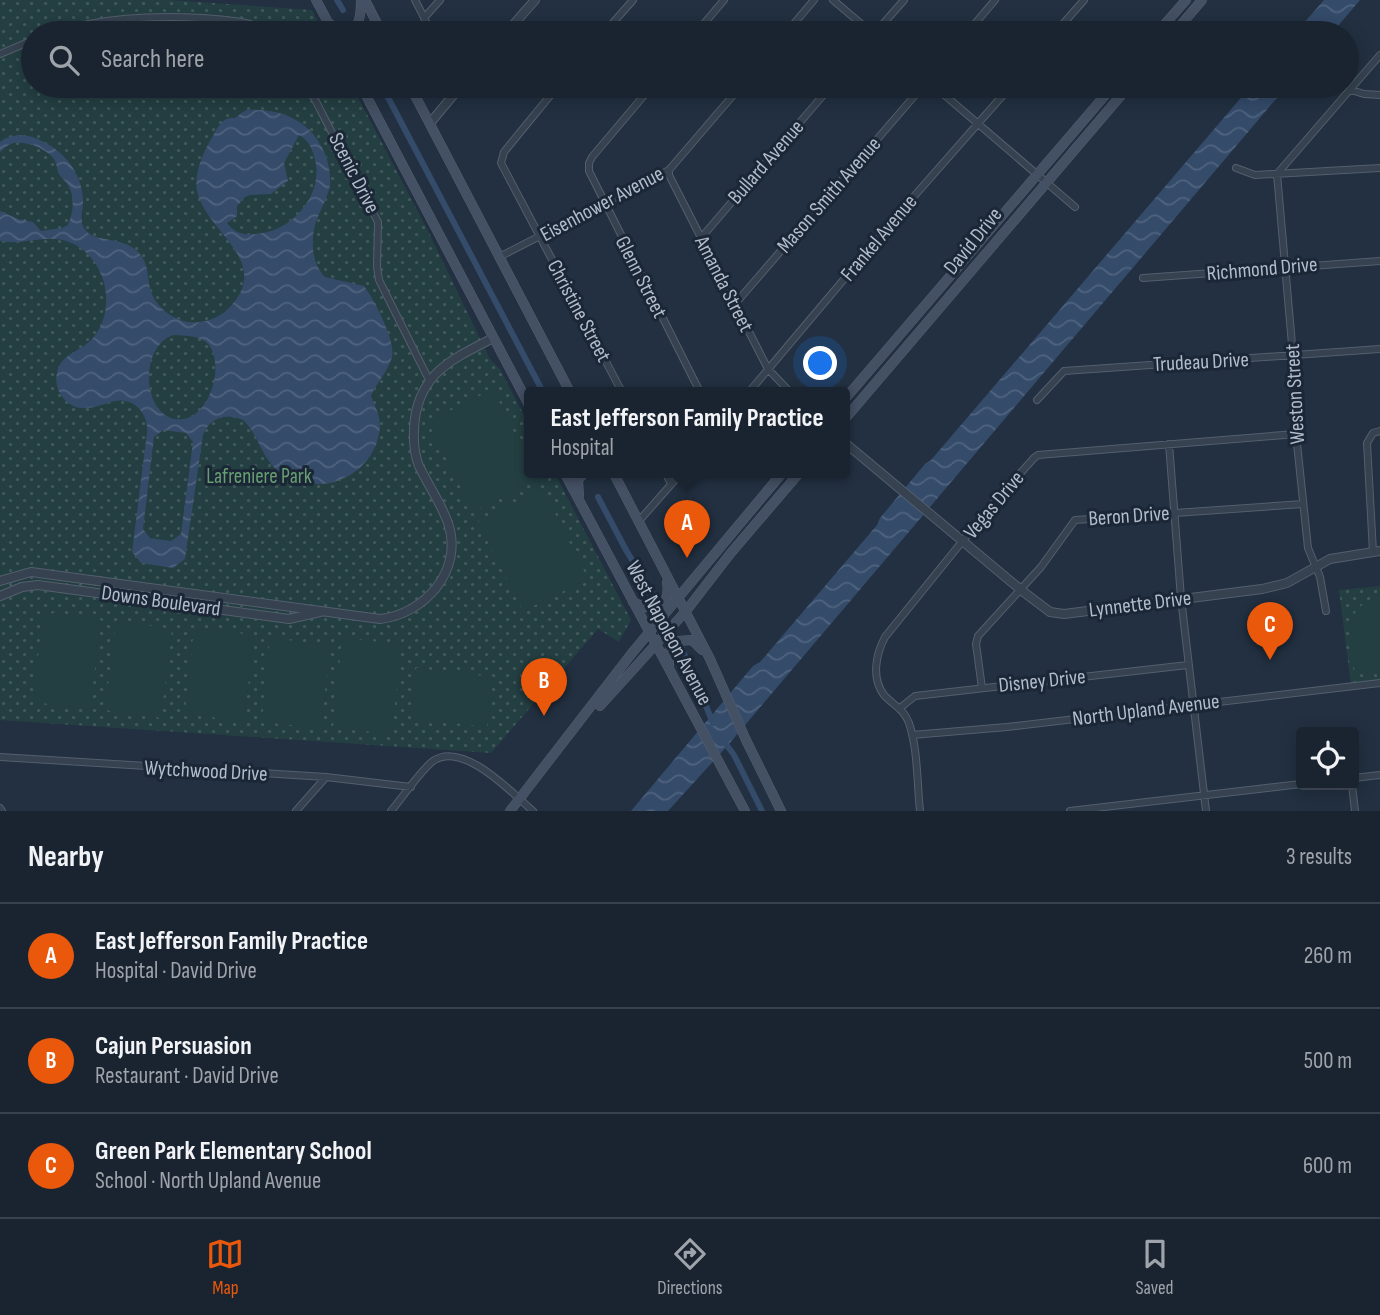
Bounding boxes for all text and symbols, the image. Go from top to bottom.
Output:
search box [21,21,1359,98]
icon: search [45,41,83,79]
text: Search here [101,44,204,75]
street label: Bullard Avenue [723,115,809,209]
street label: Scenic Drive [323,129,385,217]
street label: Mason Smith Avenue [772,132,886,258]
street label: Eisenhower Avenue [536,161,668,247]
street label: Frankel Avenue [836,190,922,286]
street label: David Drive [938,202,1008,280]
street label: Amanda Street [689,231,759,336]
street label: Glenn Street [610,232,672,322]
street label: Richmond Drive [1206,252,1318,286]
street label: Christine Street [542,256,616,366]
street label: Weston Street [1280,343,1310,445]
your location [803,346,837,380]
street label: Trudeau Drive [1152,347,1250,377]
popup [524,387,850,478]
text: East Jefferson Family Practice [550,403,824,434]
text: Hospital [550,434,614,462]
park label: Lafreniere Park [206,464,312,489]
street label: Vegas Drive [958,466,1030,544]
pin: A [664,500,710,558]
street label: Beron Drive [1088,501,1170,531]
street label: West Napoleon Avenue [620,557,718,709]
street label: Downs Boulevard [100,580,222,622]
street label: Lynnette Drive [1087,585,1193,623]
pin: C [1247,602,1293,660]
pin: B [521,658,567,716]
street label: Disney Drive [997,664,1087,698]
street label: North Upland Avenue [1071,689,1221,731]
map controls [1296,727,1359,790]
button: locate [1296,727,1359,790]
street label: Wytchwood Drive [144,755,268,787]
text: Nearby [28,839,104,875]
text: 3 results [1286,843,1352,871]
text: East Jefferson Family Practice [95,926,368,957]
text: A [46,942,56,970]
text: 260 m [1304,942,1352,970]
text: Hospital · David Drive [95,957,257,985]
text: Cajun Persuasion [95,1031,252,1062]
text: B [46,1047,56,1075]
text: 500 m [1304,1047,1352,1075]
text: Restaurant · David Drive [95,1062,279,1090]
text: Green Park Elementary School [95,1136,372,1167]
text: C [45,1152,57,1180]
text: 600 m [1303,1152,1352,1180]
text: School · North Upland Avenue [95,1167,321,1195]
tab: Map [206,1235,244,1300]
tab: Directions [657,1235,723,1300]
tab: Saved [1135,1235,1174,1300]

